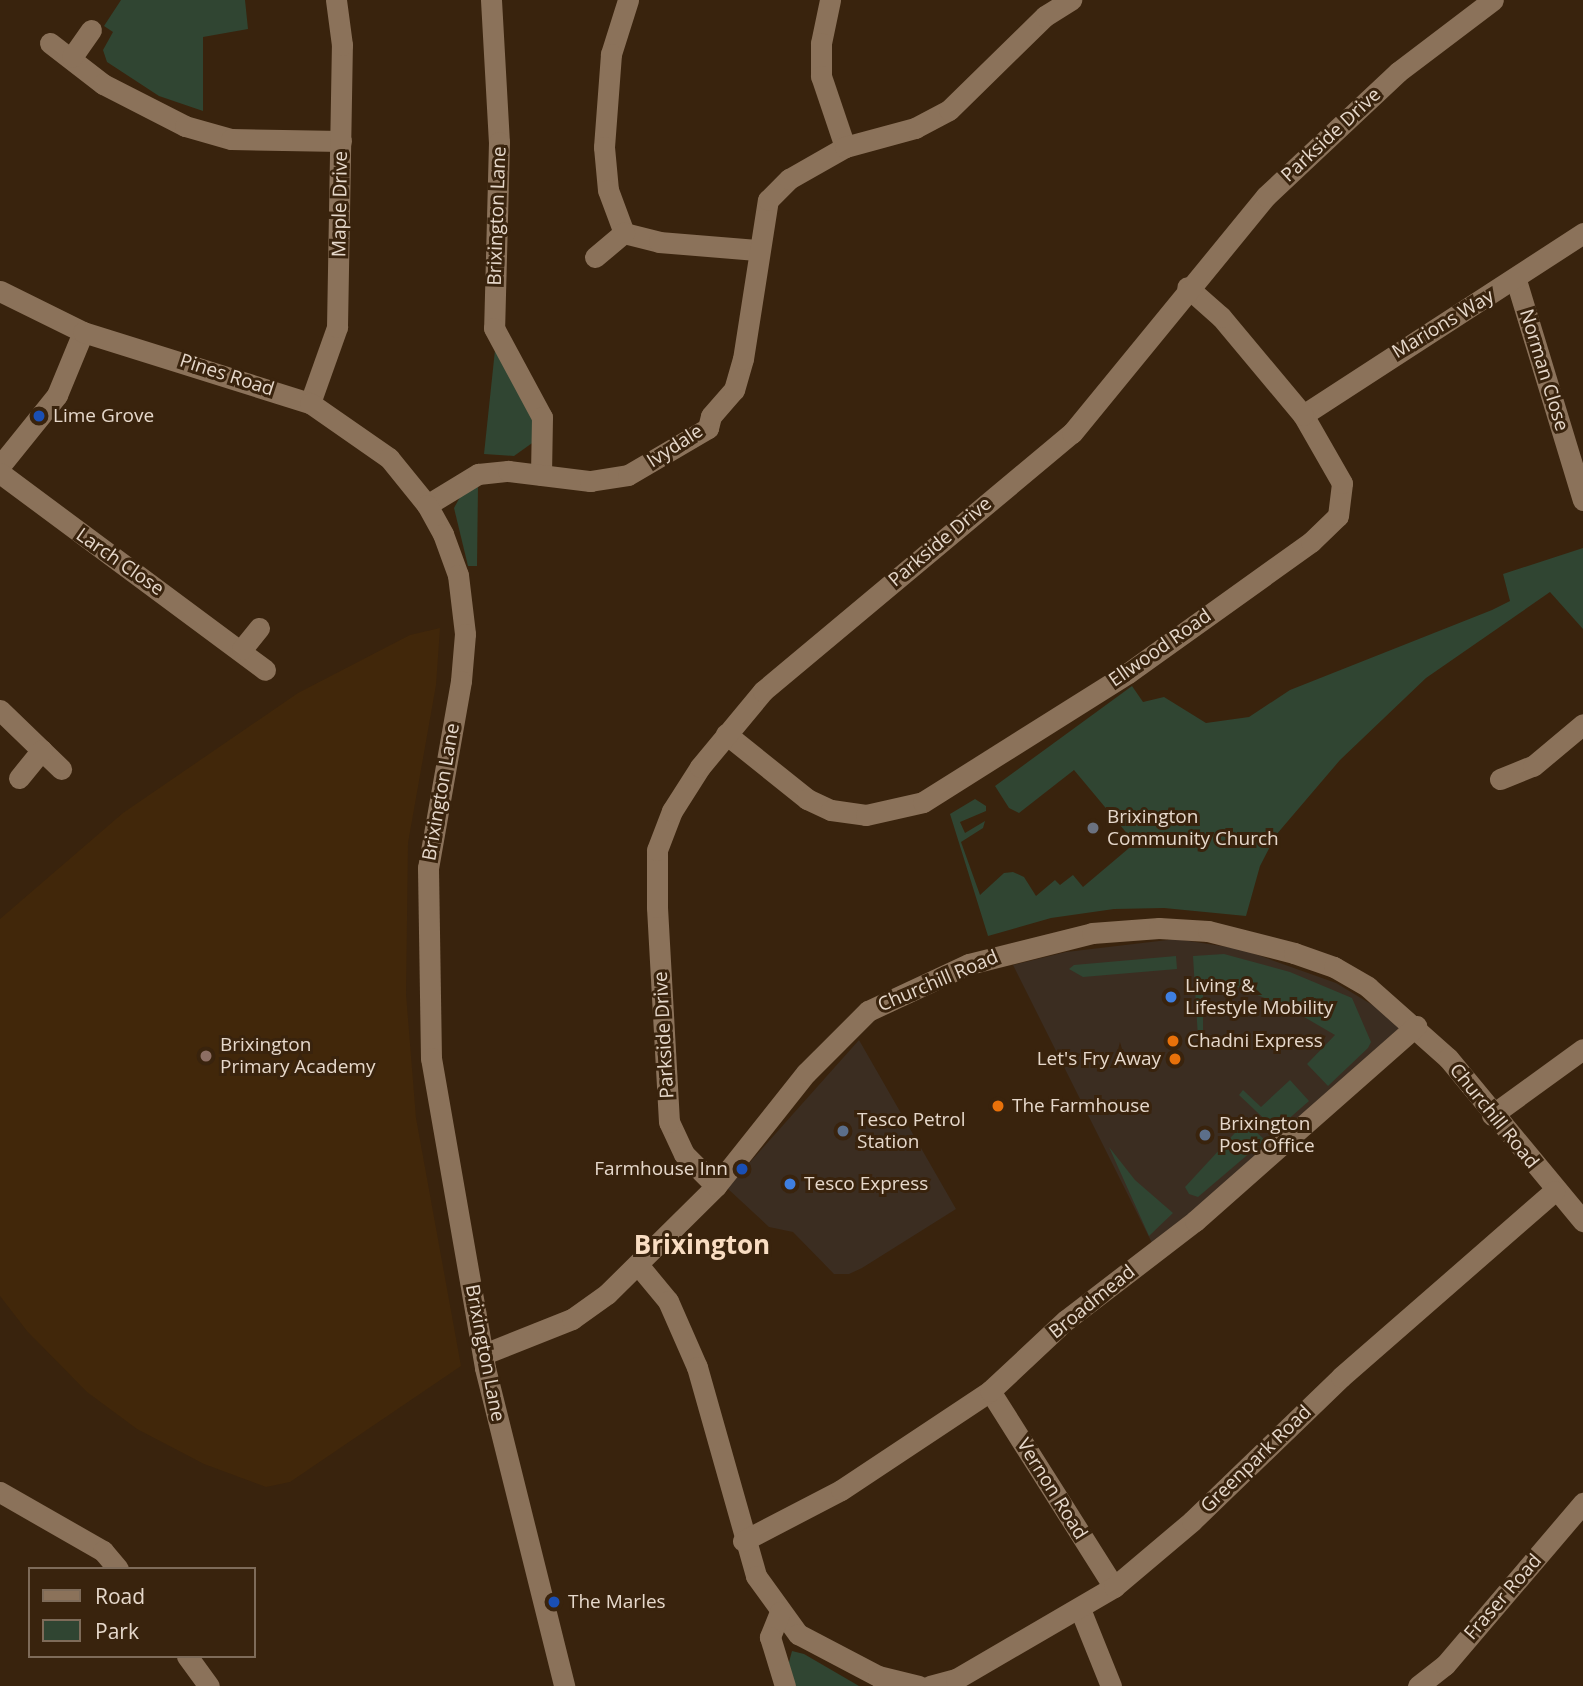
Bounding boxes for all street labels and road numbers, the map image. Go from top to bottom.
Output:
street label: Parkside Drive [1277,83,1385,187]
street label: Brixington Lane [483,146,511,286]
street label: Maple Drive [328,151,352,257]
street label: Marions Way [1388,285,1498,363]
street label: Norman Close [1515,306,1573,434]
street label: Pines Road [177,349,277,401]
street label: Ivydale [643,420,707,472]
street label: Parkside Drive [884,492,996,592]
street label: Larch Close [72,523,168,601]
street label: Ellwood Road [1104,604,1216,692]
street label: Brixington Lane [418,722,464,862]
street label: Churchill Road [874,945,1002,1017]
street label: Parkside Drive [649,971,679,1099]
street label: Churchill Road [1445,1059,1543,1173]
street label: Broadmead [1044,1260,1140,1344]
street label: Brixington Lane [461,1283,509,1423]
street label: Greenpark Road [1196,1401,1316,1517]
street label: Vernon Road [1012,1434,1092,1544]
street label: Fraser Road [1460,1550,1546,1644]

